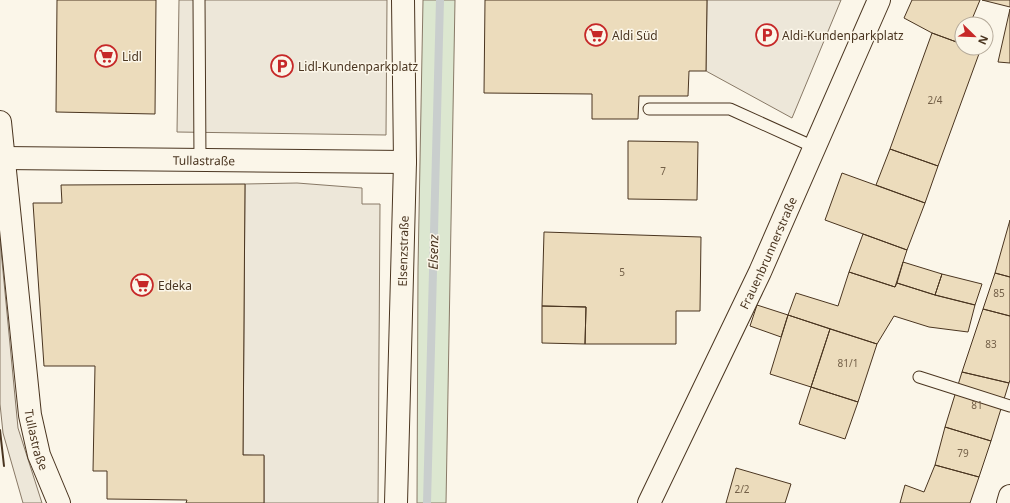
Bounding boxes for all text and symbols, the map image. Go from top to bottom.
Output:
north arrow [954,16,994,56]
supermarket icon: Aldi Süd [583,22,609,48]
parking icon: Aldi-Kundenparkplatz [754,22,780,48]
place label: Aldi Süd [612,27,658,44]
place label: Aldi-Kundenparkplatz [782,27,904,44]
text: N [975,33,992,47]
supermarket icon: Lidl [93,43,119,69]
place label: Lidl [122,48,142,65]
parking icon: Lidl-Kundenparkplatz [269,53,295,79]
place label: Lidl-Kundenparkplatz [298,58,419,75]
house number: 2/4 [927,93,943,107]
street label: Tullastraße [173,151,235,169]
house number: 7 [660,164,666,178]
street label: Frauenbrunnerstraße [735,194,801,312]
street label: Elsenzstraße [393,215,412,287]
water label: Elsenz [424,234,442,270]
house number: 5 [619,265,625,279]
supermarket icon: Edeka [129,272,155,298]
place label: Edeka [158,277,192,294]
house number: 85 [993,286,1005,300]
house number: 83 [985,337,997,351]
house number: 81/1 [838,356,858,370]
house number: 81 [971,398,983,412]
street label: Tullastraße [21,408,53,473]
house number: 79 [957,446,969,460]
house number: 2/2 [734,482,750,496]

